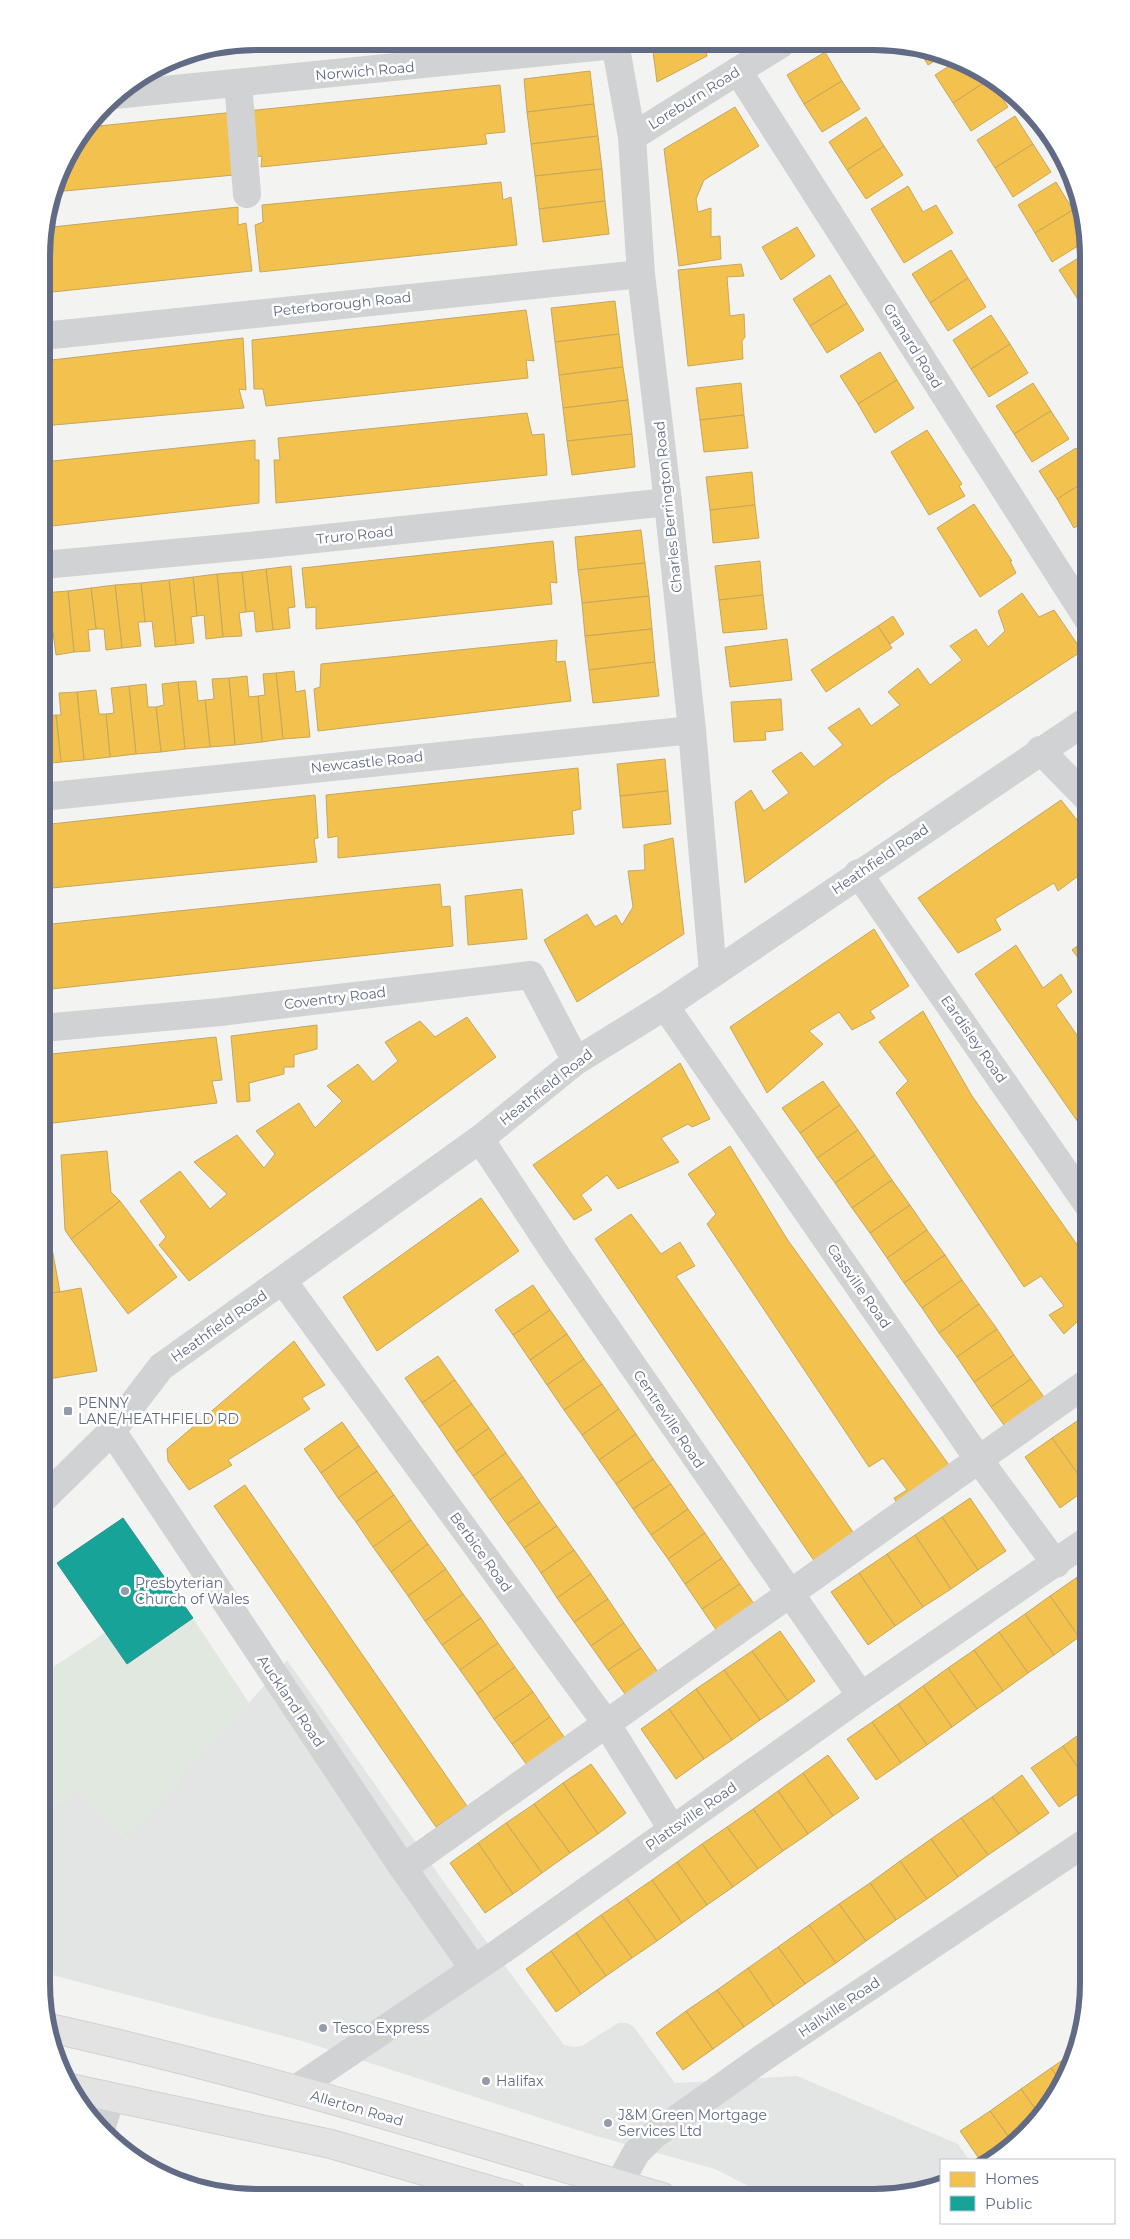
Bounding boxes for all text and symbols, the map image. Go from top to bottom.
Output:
street label: Norwich Road [315,58,415,84]
street label: Loreburn Road [645,63,743,133]
street label: Peterborough Road [272,288,412,320]
street label: Granard Road [880,300,946,392]
street label: Charles Berrington Road [650,420,686,594]
street label: Truro Road [316,522,394,548]
street label: Newcastle Road [310,747,424,777]
street label: Heathfield Road [828,820,932,898]
street label: Coventry Road [283,983,387,1013]
street label: Eardisley Road [937,992,1011,1086]
street label: Heathfield Road [496,1045,596,1129]
street label: Cassville Road [823,1240,895,1332]
street label: Heathfield Road [167,1286,271,1366]
street label: Centreville Road [630,1366,708,1472]
place label: PENNY LANE/HEATHFIELD RD [78,1394,239,1428]
marker: PENNY LANE/HEATHFIELD RD [62,1405,74,1417]
street label: Berbice Road [446,1509,516,1595]
place label: Presbyterian Church of Wales [135,1574,250,1608]
marker: Presbyterian Church of Wales [119,1585,131,1597]
street label: Auckland Road [254,1652,328,1750]
street label: Plattsville Road [642,1778,740,1854]
street label: Hallville Road [795,1973,883,2041]
place label: Tesco Express [333,2019,430,2037]
marker: Tesco Express [317,2022,329,2034]
place label: Halifax [496,2072,544,2090]
marker: Halifax [480,2075,492,2087]
street label: Allerton Road [308,2086,406,2130]
place label: J&M Green Mortgage Services Ltd [617,2106,767,2140]
marker: J&M Green Mortgage Services Ltd [602,2117,614,2129]
legend [940,2159,1115,2224]
text: Homes [985,2169,1039,2188]
text: Public [985,2194,1033,2213]

